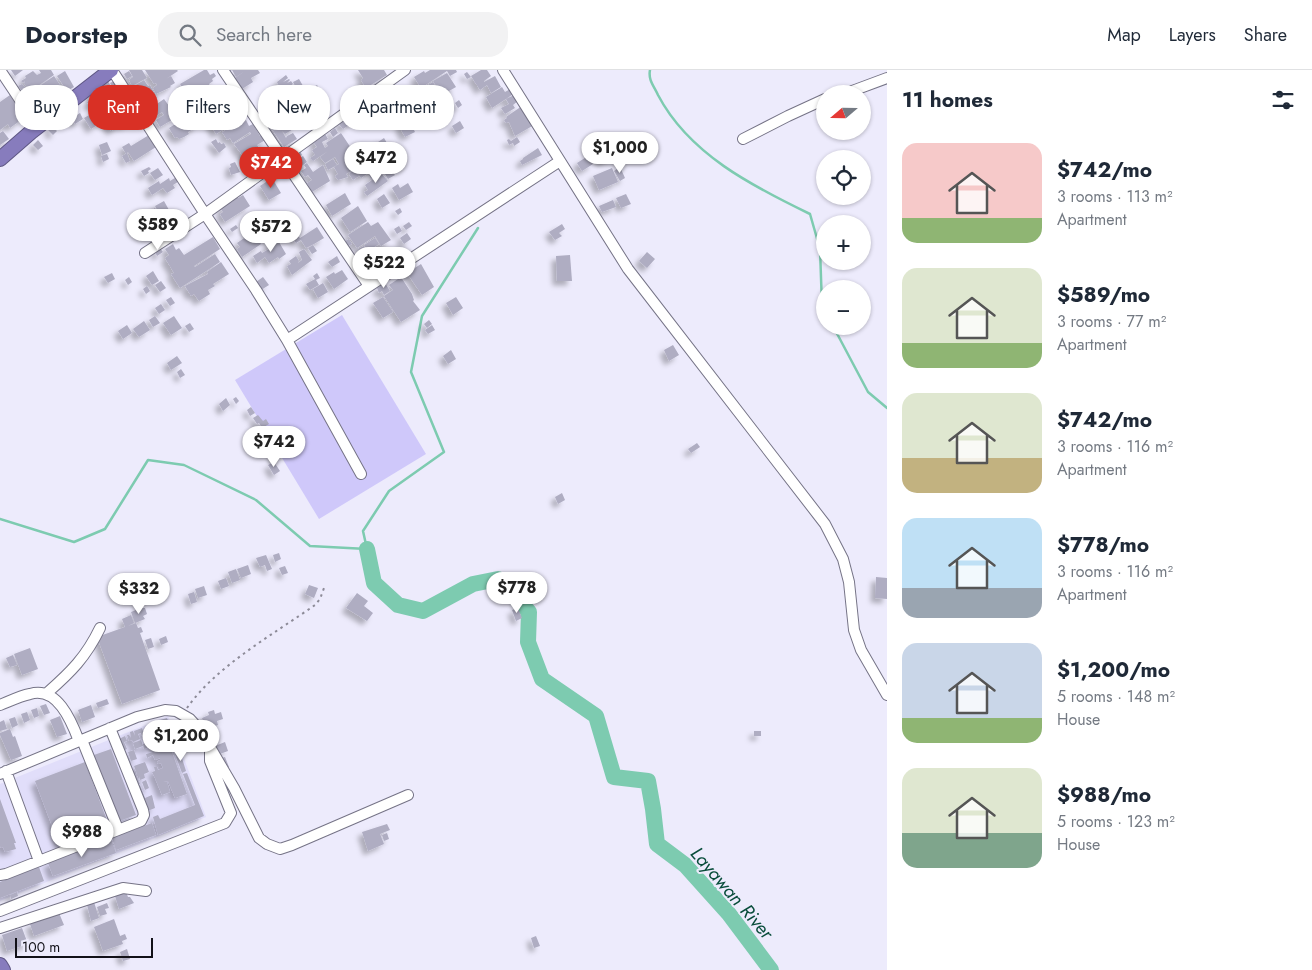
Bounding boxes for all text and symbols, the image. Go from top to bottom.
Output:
search box [158,12,508,57]
text: Doorstep [25,17,128,52]
icon: search [176,21,204,49]
text: Search here [216,21,312,48]
text: Map [1107,22,1141,48]
text: Layers [1169,22,1216,48]
text: Share [1244,22,1287,48]
chip: Buy [15,85,78,130]
chip: Rent [88,85,158,130]
chip: Filters [168,85,248,130]
chip: New [258,85,330,130]
chip: Apartment [340,85,454,130]
north arrow [816,85,871,140]
map controls [816,85,871,335]
text: 11 homes [902,85,993,115]
icon: filters [1269,86,1297,114]
pin: $1,000 [579,132,661,174]
text: $1,000 [592,136,648,159]
pin: $472 [346,142,406,184]
pin: $742 [241,146,301,189]
text: $472 [355,146,397,169]
button: locate [816,150,871,205]
text: $742 [250,151,292,174]
text: $742/mo [1057,155,1152,185]
icon: home [942,163,1002,223]
text: 3 rooms · 113 m² [1057,185,1173,208]
pin: $589 [128,208,188,251]
text: Apartment [1057,208,1127,231]
pin: $572 [241,210,301,253]
text: $589 [137,213,179,236]
text: $572 [251,215,291,238]
button: + [816,215,871,270]
pin: $522 [354,246,414,289]
text: $522 [363,251,405,274]
button: − [816,280,871,335]
text: $589/mo [1057,280,1150,310]
icon: home [942,288,1002,348]
text: 3 rooms · 77 m² [1057,310,1166,333]
text: Apartment [1057,333,1127,356]
text: $742/mo [1057,405,1152,435]
icon: home [942,413,1002,473]
pin: $742 [244,426,304,468]
text: $742 [253,430,295,453]
text: 3 rooms · 116 m² [1057,435,1173,458]
text: Apartment [1057,458,1127,481]
text: $778/mo [1057,530,1149,560]
icon: home [942,538,1002,598]
text: 3 rooms · 116 m² [1057,560,1173,583]
pin: $332 [109,572,169,615]
pin: $778 [487,572,547,614]
text: $778 [497,576,537,599]
text: $332 [119,577,159,600]
text: Apartment [1057,583,1127,606]
text: $1,200/mo [1057,655,1170,685]
icon: home [942,663,1002,723]
text: 5 rooms · 148 m² [1057,685,1175,708]
text: House [1057,708,1100,731]
pin: $1,200 [140,720,222,762]
text: $1,200 [154,724,208,747]
text: $988/mo [1057,780,1151,810]
icon: home [942,788,1002,848]
text: 5 rooms · 123 m² [1057,810,1175,833]
pin: $988 [52,816,112,858]
text: $988 [62,820,102,843]
text: House [1057,833,1100,856]
water label: Layawan River [684,841,781,946]
scale bar [15,935,152,958]
text: 100 m [22,937,60,957]

